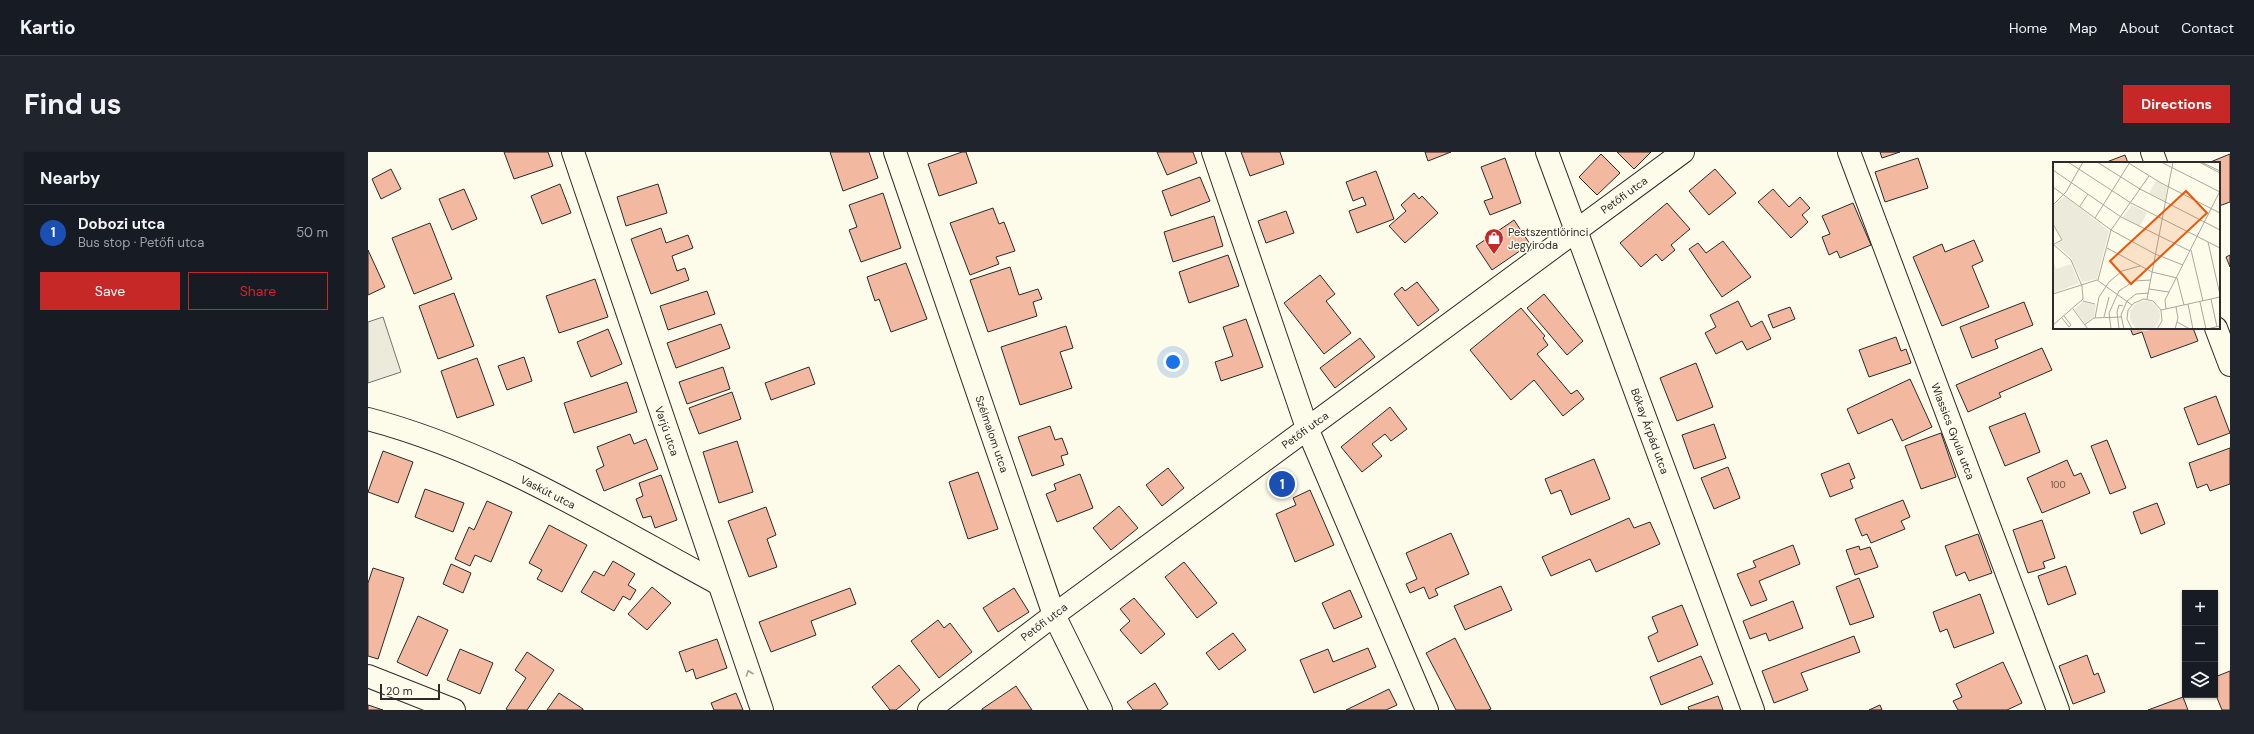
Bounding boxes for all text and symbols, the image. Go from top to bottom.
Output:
text: Kartio [20,15,76,40]
text: Home [2009,19,2047,37]
text: Map [2069,19,2097,37]
text: About [2119,19,2159,37]
text: Contact [2181,19,2234,37]
button: Directions [2123,85,2230,123]
text: Find us [24,86,122,123]
inset map [2053,162,2220,329]
text: Nearby [40,167,100,189]
street label: Petőfi utca [1598,173,1650,217]
text: Dobozi utca [78,214,165,234]
text: 1 [51,224,55,241]
text: 50 m [296,224,328,241]
place label: Pestszentlőrinci Jegyiroda [1508,225,1588,252]
shop icon: Pestszentlőrinci Jegyiroda [1483,227,1505,255]
text: Bus stop · Petőfi utca [78,234,204,251]
button: Save [40,272,180,310]
button: Share [188,272,328,310]
your location [1163,352,1183,372]
street label: Wlassics Gyula utca [1928,381,1978,481]
street label: Bókay Árpád utca [1628,386,1672,476]
street label: Szélmalom utca [972,394,1012,474]
street label: Varjú utca [652,404,682,458]
street label: Petőfi utca [1279,408,1331,452]
pin: 1 [1269,469,1295,499]
street label: Vaskút utca [518,472,578,512]
house number: 100 [2050,479,2066,491]
map controls [2182,590,2218,698]
button: + [2182,590,2218,626]
street label: Petőfi utca [1018,600,1070,644]
button: − [2182,626,2218,662]
button: layers [2182,662,2218,698]
one-way arrow [746,670,754,677]
scale bar [380,682,440,701]
text: 20 m [386,684,412,698]

